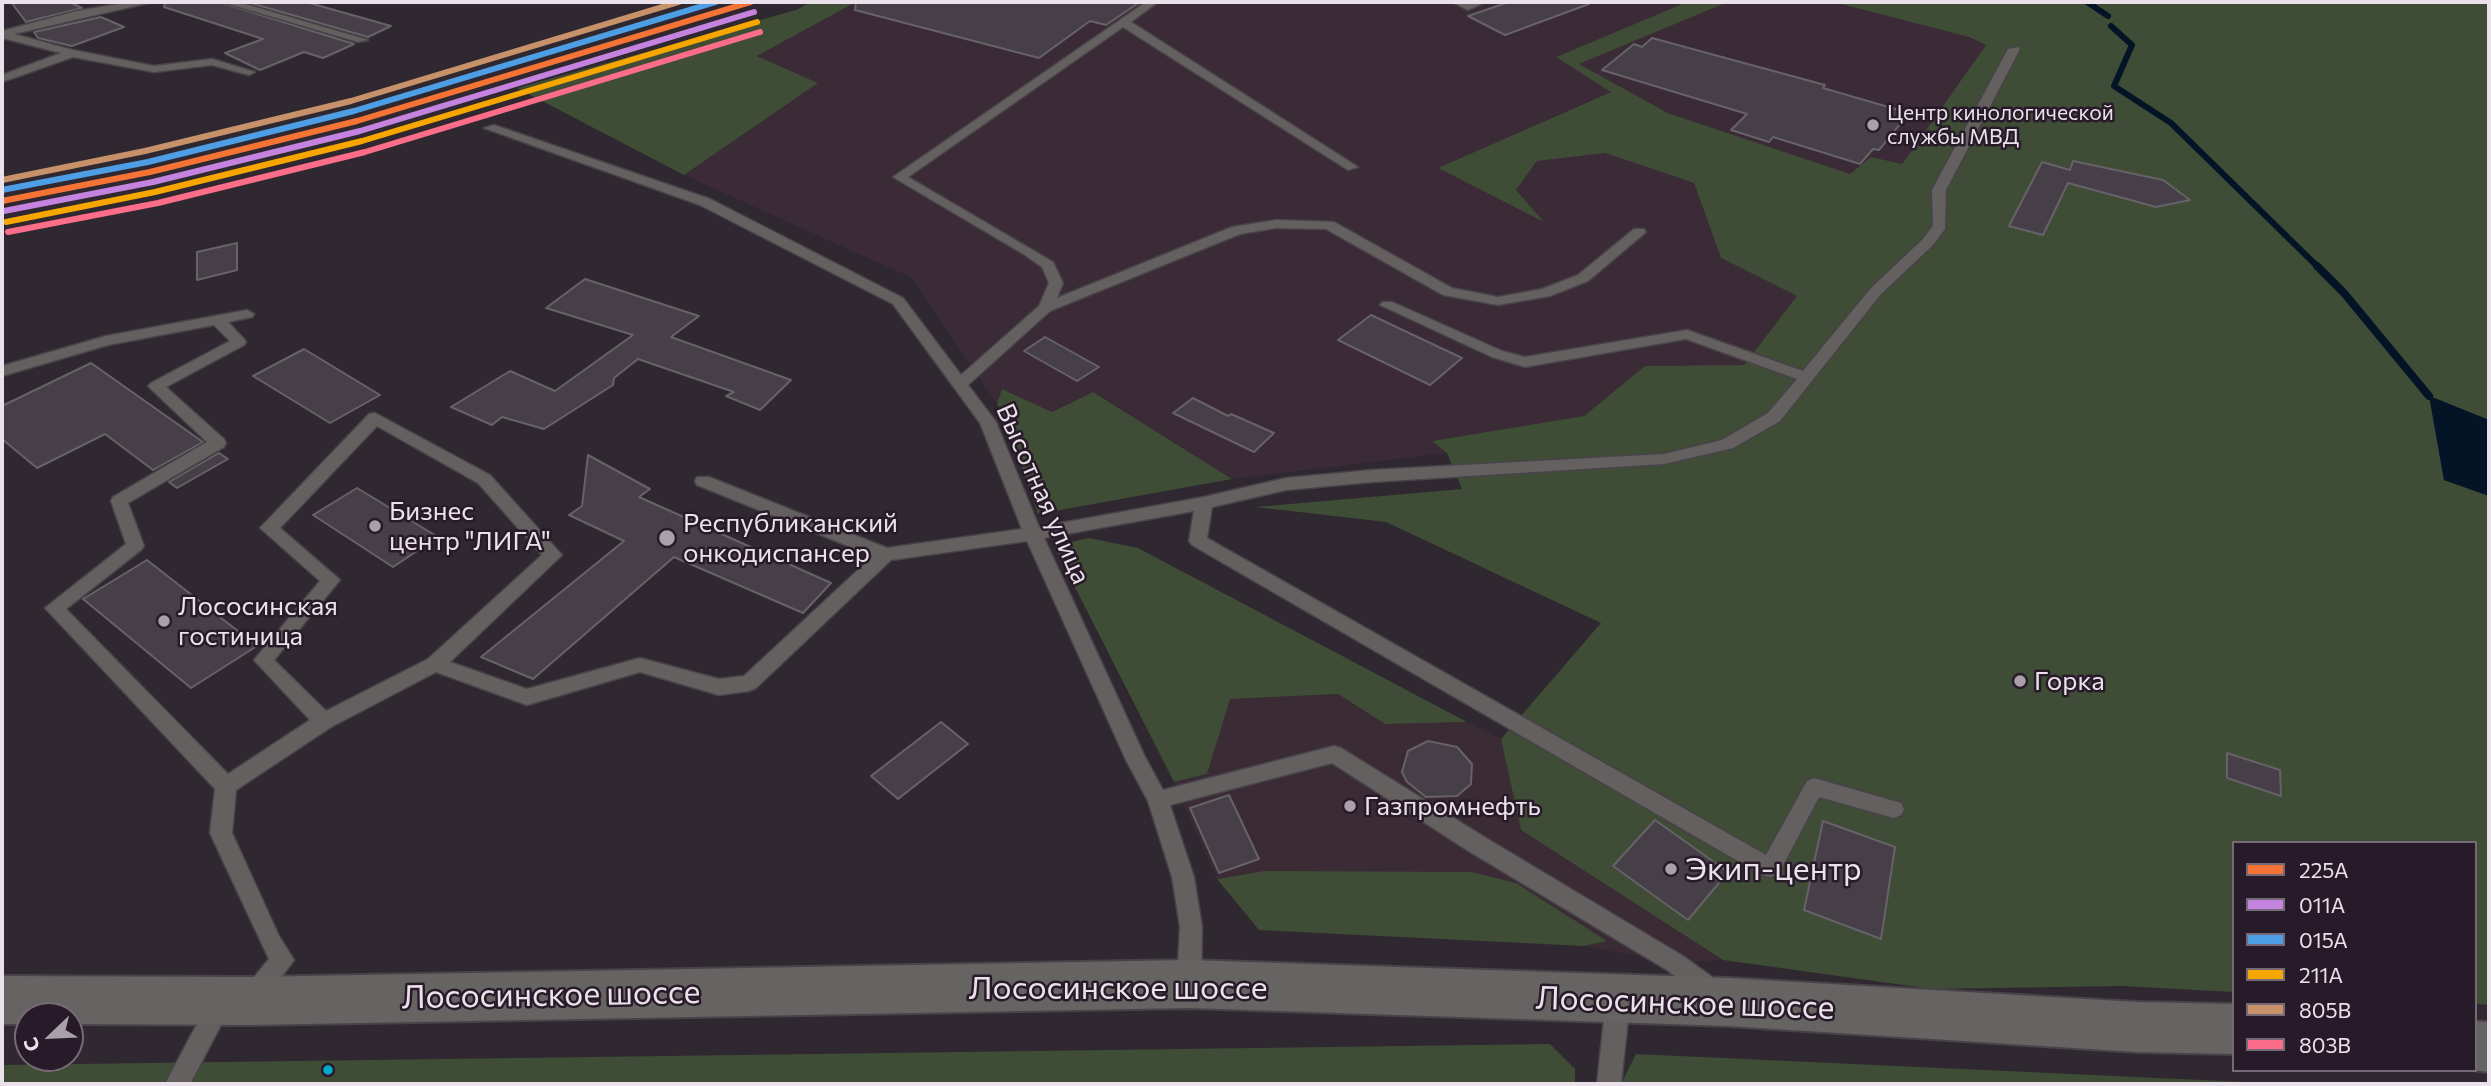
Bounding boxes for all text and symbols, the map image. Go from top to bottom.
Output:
place label: Центр кинологической службы МВД [1887,100,2114,150]
marker: Центр кинологической службы МВД [1865,117,1881,133]
street label: Высотная улица [989,399,1097,589]
place label: Бизнес центр "ЛИГА" [389,495,551,556]
place label: Республиканский онкодиспансер [683,507,898,568]
marker: Бизнес центр "ЛИГА" [367,518,383,534]
marker: Республиканский онкодиспансер [657,528,677,548]
place label: Лососинская гостиница [178,590,338,652]
marker: Лососинская гостиница [156,613,172,629]
place label: Горка [2034,665,2105,697]
marker: Горка [2012,673,2028,689]
place label: Газпромнефть [1364,790,1541,822]
marker: Газпромнефть [1342,798,1358,814]
legend [2232,841,2477,1072]
place label: Экип-центр [1685,850,1862,888]
text: 225А [2299,857,2348,882]
marker: Экип-центр [1663,861,1679,877]
text: 011А [2299,892,2345,917]
text: 015А [2299,927,2348,952]
text: 211А [2299,962,2343,987]
street label: Лососинское шоссе [968,969,1268,1007]
street label: Лососинское шоссе [401,973,701,1017]
street label: Лососинское шоссе [1535,979,1835,1027]
text: 805В [2299,997,2351,1022]
north arrow [14,1002,84,1072]
text: 803В [2299,1032,2351,1057]
text: С [18,1034,44,1055]
unlabelled marker [321,1063,335,1077]

